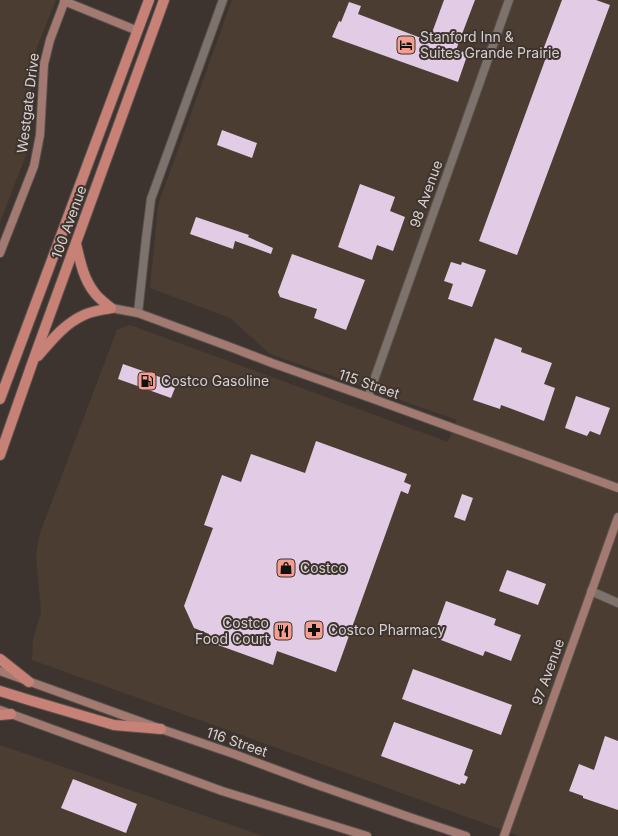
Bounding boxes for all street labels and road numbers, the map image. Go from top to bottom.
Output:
street label: Westgate Drive [13,52,42,154]
street label: 98 Avenue [405,158,446,230]
street label: 100 Avenue [47,183,90,261]
street label: 115 Street [336,365,402,402]
street label: 97 Avenue [528,636,567,707]
street label: 116 Street [204,723,270,760]

